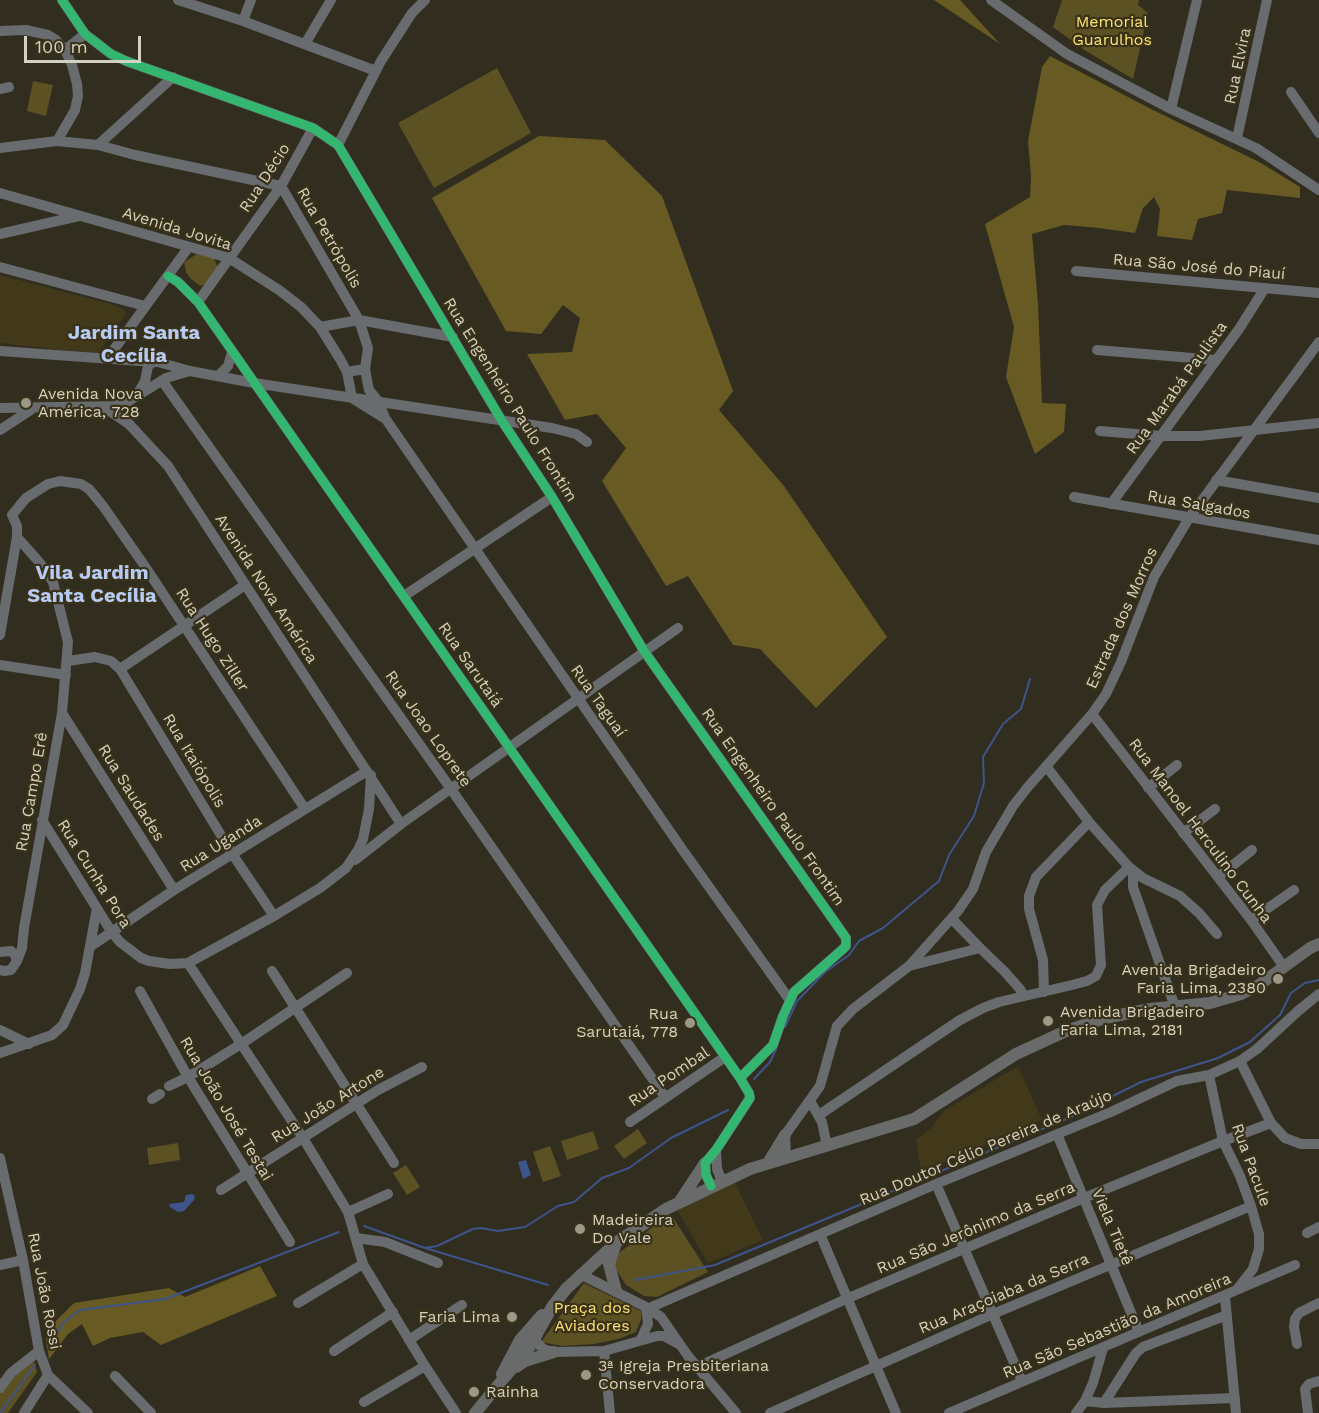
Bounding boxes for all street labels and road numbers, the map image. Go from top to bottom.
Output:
street label: Rua Elvira [1221,26,1255,106]
street label: Rua Décio [236,140,294,216]
street label: Rua Petrópolis [292,184,366,292]
street label: Avenida Jovita [120,203,234,255]
street label: Rua São José do Piauí [1112,250,1286,284]
street label: Rua Engenheiro Paulo Frontim [439,294,581,506]
street label: Rua Marabá Paulista [1122,318,1232,458]
street label: Rua Salgados [1146,486,1252,524]
street label: Avenida Nova América [211,511,321,667]
street label: Estrada dos Morros [1082,544,1162,692]
street label: Rua Hugo Ziller [171,585,253,695]
street label: Rua Sarutaiá [434,619,506,711]
street label: Rua Taguaí [566,661,630,741]
street label: Rua Joao Loprete [381,667,475,791]
street label: Rua Engenheiro Paulo Frontim [697,704,849,910]
street label: Rua Itaiópolis [158,710,230,812]
street label: Rua Campo Erê [12,731,52,853]
street label: Rua Manoel Herculino Cunha [1124,735,1276,927]
street label: Rua Saudades [94,741,168,845]
street label: Rua Uganda [177,811,265,877]
street label: Rua Cunha Pora [53,816,135,932]
street label: Rua João José Testai [175,1033,277,1185]
street label: Rua Pombal [625,1043,713,1111]
street label: Rua João Artone [268,1063,388,1147]
street label: Rua Doutor Célio Pereira de Araújo [857,1086,1115,1210]
street label: Rua Pacule [1227,1121,1275,1209]
street label: Rua São Jerônimo da Serra [874,1177,1078,1279]
street label: Viela Tietê [1087,1186,1137,1268]
street label: Rua João Rossi [23,1231,65,1351]
street label: Rua Araçoiaba da Serra [916,1249,1092,1339]
street label: Rua São Sebastião da Amoreira [1000,1269,1234,1383]

